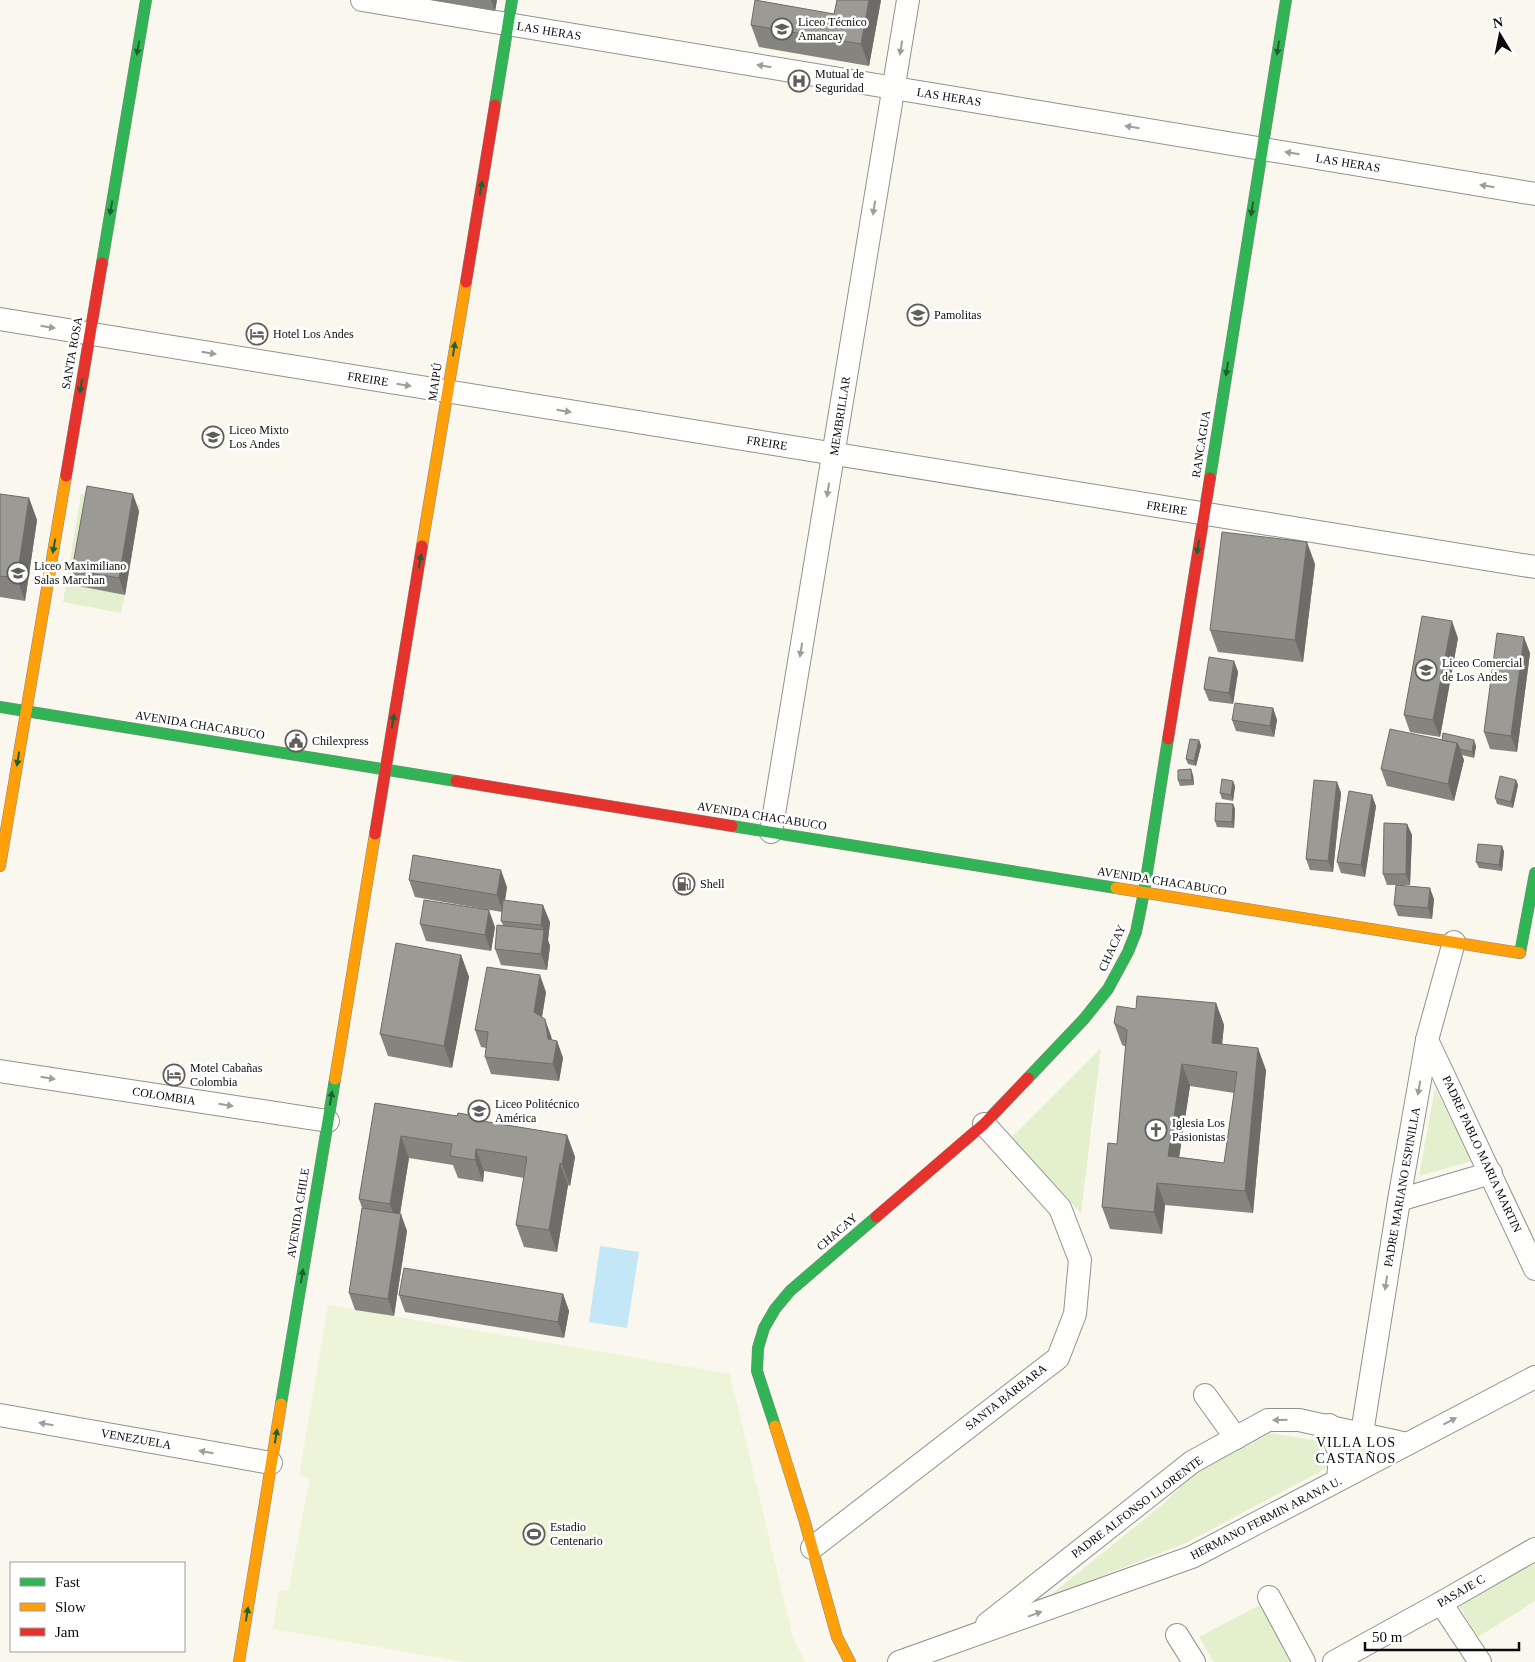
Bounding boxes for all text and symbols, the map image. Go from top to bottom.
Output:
north arrow [1475,10,1525,60]
text: N [1492,14,1504,31]
place label: Liceo Técnico Amancay [798,15,867,43]
school or university icon: Liceo Técnico Amancay [770,17,794,41]
street label: LAS HERAS [516,19,582,43]
one-way arrow [133,40,141,56]
one-way arrow [896,40,904,56]
one-way arrow [1274,40,1282,56]
one-way arrow [756,62,772,70]
place label: Mutual de Seguridad [815,67,864,95]
hospital icon: Mutual de Seguridad [787,69,811,93]
street label: LAS HERAS [916,85,982,109]
one-way arrow [1123,123,1139,131]
one-way arrow [1284,149,1300,157]
street label: LAS HERAS [1315,151,1381,175]
one-way arrow [477,180,485,196]
one-way arrow [1479,181,1495,189]
one-way arrow [106,201,114,217]
one-way arrow [870,201,878,217]
one-way arrow [1248,201,1256,217]
school or university icon: Pamolitas [906,303,930,327]
place label: Pamolitas [934,308,982,322]
street label: SANTA ROSA [59,315,85,390]
hotel icon: Hotel Los Andes [245,322,269,346]
one-way arrow [40,324,56,332]
place label: Hotel Los Andes [273,327,354,341]
one-way arrow [451,340,459,356]
one-way arrow [201,349,217,357]
street label: MAIPÚ [425,361,445,402]
one-way arrow [1222,361,1230,377]
street label: FREIRE [346,369,390,389]
street label: MEMBRILLAR [827,375,853,457]
one-way arrow [76,378,84,394]
one-way arrow [396,381,412,389]
one-way arrow [556,407,572,415]
street label: RANCAGUA [1189,409,1213,479]
place label: Liceo Mixto Los Andes [229,423,289,451]
school or university icon: Liceo Mixto Los Andes [201,425,225,449]
street label: FREIRE [745,433,789,453]
one-way arrow [823,482,831,498]
street label: FREIRE [1145,498,1189,518]
one-way arrow [49,538,57,554]
one-way arrow [1194,539,1202,555]
one-way arrow [416,553,424,569]
place label: Liceo Maximiliano Salas Marchan [34,559,126,587]
school or university icon: Liceo Maximiliano Salas Marchan [6,561,30,585]
one-way arrow [797,642,805,658]
place label: Liceo Comercial de Los Andes [1442,656,1523,684]
school or university icon: Liceo Comercial de Los Andes [1414,658,1438,682]
street label: AVENIDA CHACABUCO [134,708,266,742]
one-way arrow [390,713,398,729]
public building icon: Chilexpress [284,729,308,753]
place label: Chilexpress [312,734,369,748]
one-way arrow [13,752,21,768]
street label: AVENIDA CHACABUCO [696,799,828,833]
street label: AVENIDA CHACABUCO [1096,864,1228,898]
fuel station icon: Shell [672,872,696,896]
place label: Shell [700,877,725,891]
street label: CHACAY [1096,922,1129,973]
place label: Motel Cabañas Colombia [190,1061,263,1089]
hotel icon: Motel Cabañas Colombia [162,1063,186,1087]
street label: PADRE PABLO MARIA MARTIN [1439,1073,1525,1235]
one-way arrow [41,1074,57,1082]
one-way arrow [1415,1081,1423,1097]
street label: COLOMBIA [131,1084,197,1108]
one-way arrow [328,1090,336,1106]
place label: Liceo Politécnico América [495,1097,579,1125]
school or university icon: Liceo Politécnico América [467,1099,491,1123]
one-way arrow [218,1101,234,1109]
street label: PADRE MARIANO ESPINILLA [1381,1106,1423,1268]
place label: Iglesia Los Pasionistas [1172,1116,1226,1144]
church icon: Iglesia Los Pasionistas [1144,1118,1168,1142]
street label: AVENIDA CHILE [284,1167,312,1259]
street label: CHACAY [814,1210,861,1254]
one-way arrow [299,1268,307,1284]
one-way arrow [1382,1275,1390,1291]
street label: SANTA BÁRBARA [963,1361,1050,1433]
one-way arrow [1272,1416,1288,1424]
one-way arrow [1443,1417,1457,1425]
one-way arrow [38,1419,54,1427]
street label: VENEZUELA [100,1426,173,1452]
one-way arrow [272,1428,280,1444]
district label: VILLA LOS CASTAÑOS [1316,1435,1396,1466]
one-way arrow [198,1447,214,1455]
street label: PADRE ALFONSO LLORENTE [1069,1453,1205,1561]
street label: HERMANO FERMIN ARANA U. [1188,1474,1344,1562]
place label: Estadio Centenario [550,1520,603,1548]
sports icon: Estadio Centenario [522,1522,546,1546]
legend [10,1562,185,1652]
street label: PASAJE C [1435,1572,1487,1610]
text: Fast [55,1574,81,1590]
text: Slow [55,1599,86,1615]
one-way arrow [243,1606,251,1622]
one-way arrow [1028,1609,1043,1617]
scale bar [1365,1620,1519,1652]
text: Jam [55,1624,79,1640]
text: 50 m [1372,1629,1403,1645]

